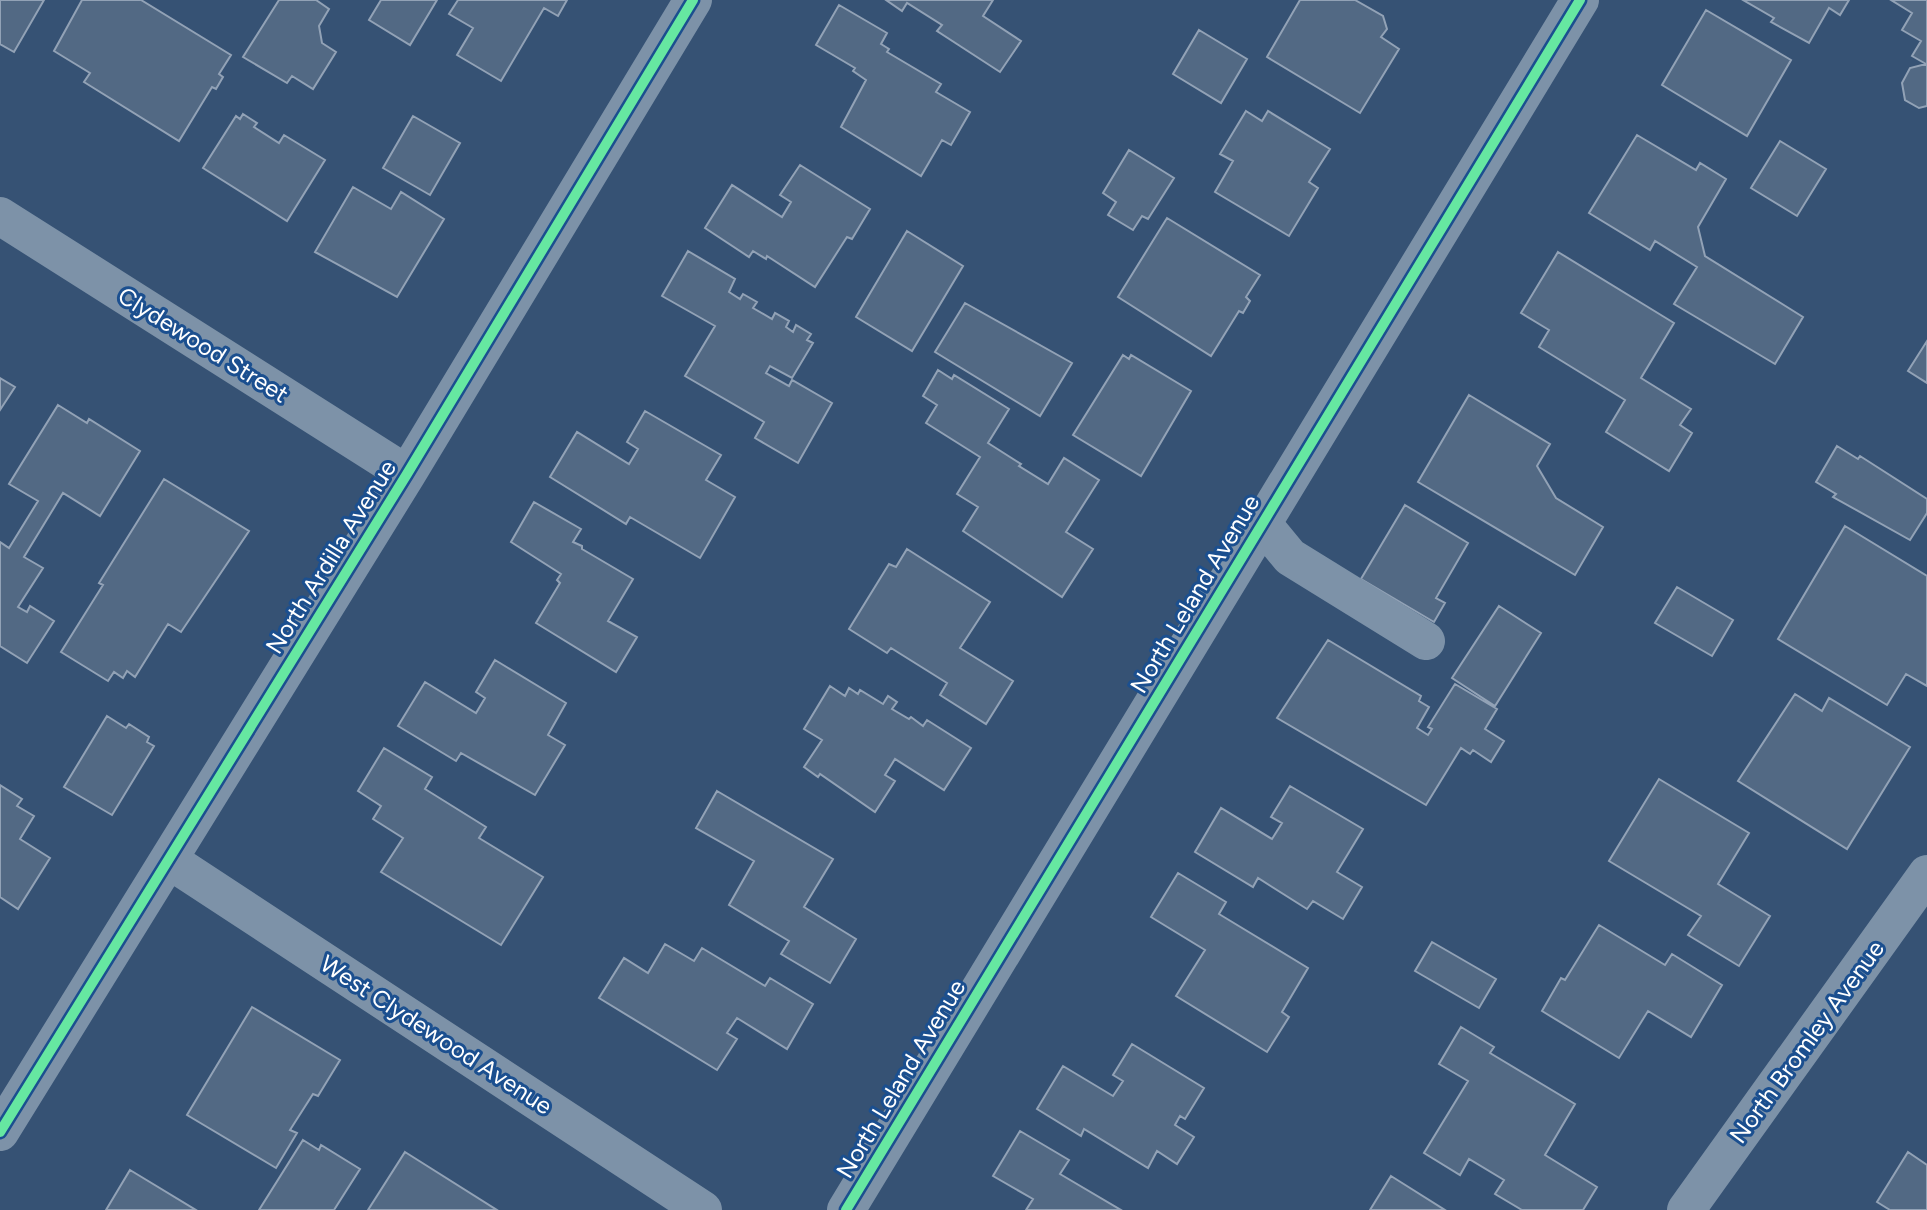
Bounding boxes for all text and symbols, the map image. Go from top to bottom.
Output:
street label: Clydewood Street [113,281,294,409]
street label: North Ardilla Avenue [259,455,402,659]
street label: North Leland Avenue [1124,489,1265,698]
street label: North Bromley Avenue [1723,935,1890,1149]
street label: West Clydewood Avenue [315,949,558,1120]
street label: North Leland Avenue [830,974,971,1183]

